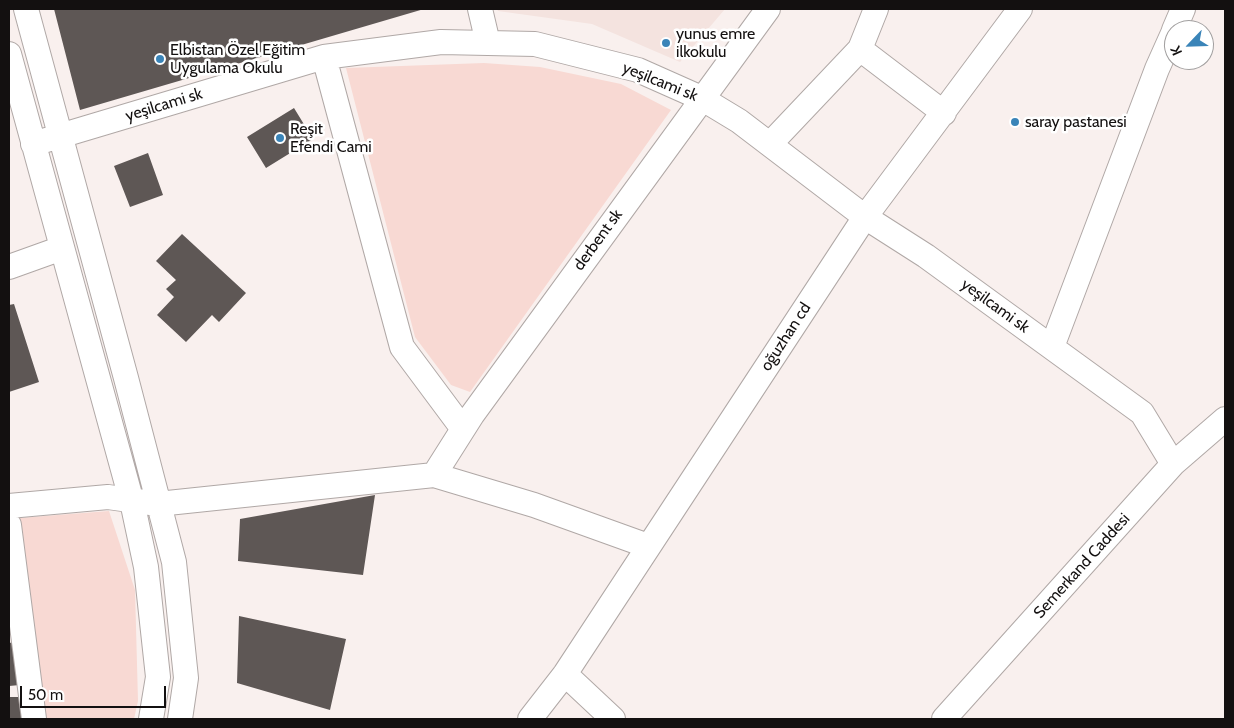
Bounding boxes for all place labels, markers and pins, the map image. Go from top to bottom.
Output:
place label: yunus emre ilkokulu [676,24,755,62]
marker: yunus emre ilkokulu [660,37,672,49]
place label: Elbistan Özel Eğitim Uygulama Okulu [170,40,305,78]
marker: Elbistan Özel Eğitim Uygulama Okulu [154,53,166,65]
place label: saray pastanesi [1025,112,1127,132]
marker: saray pastanesi [1009,116,1021,128]
place label: Reşit Efendi Cami [290,119,372,157]
marker: Reşit Efendi Cami [274,132,286,144]

